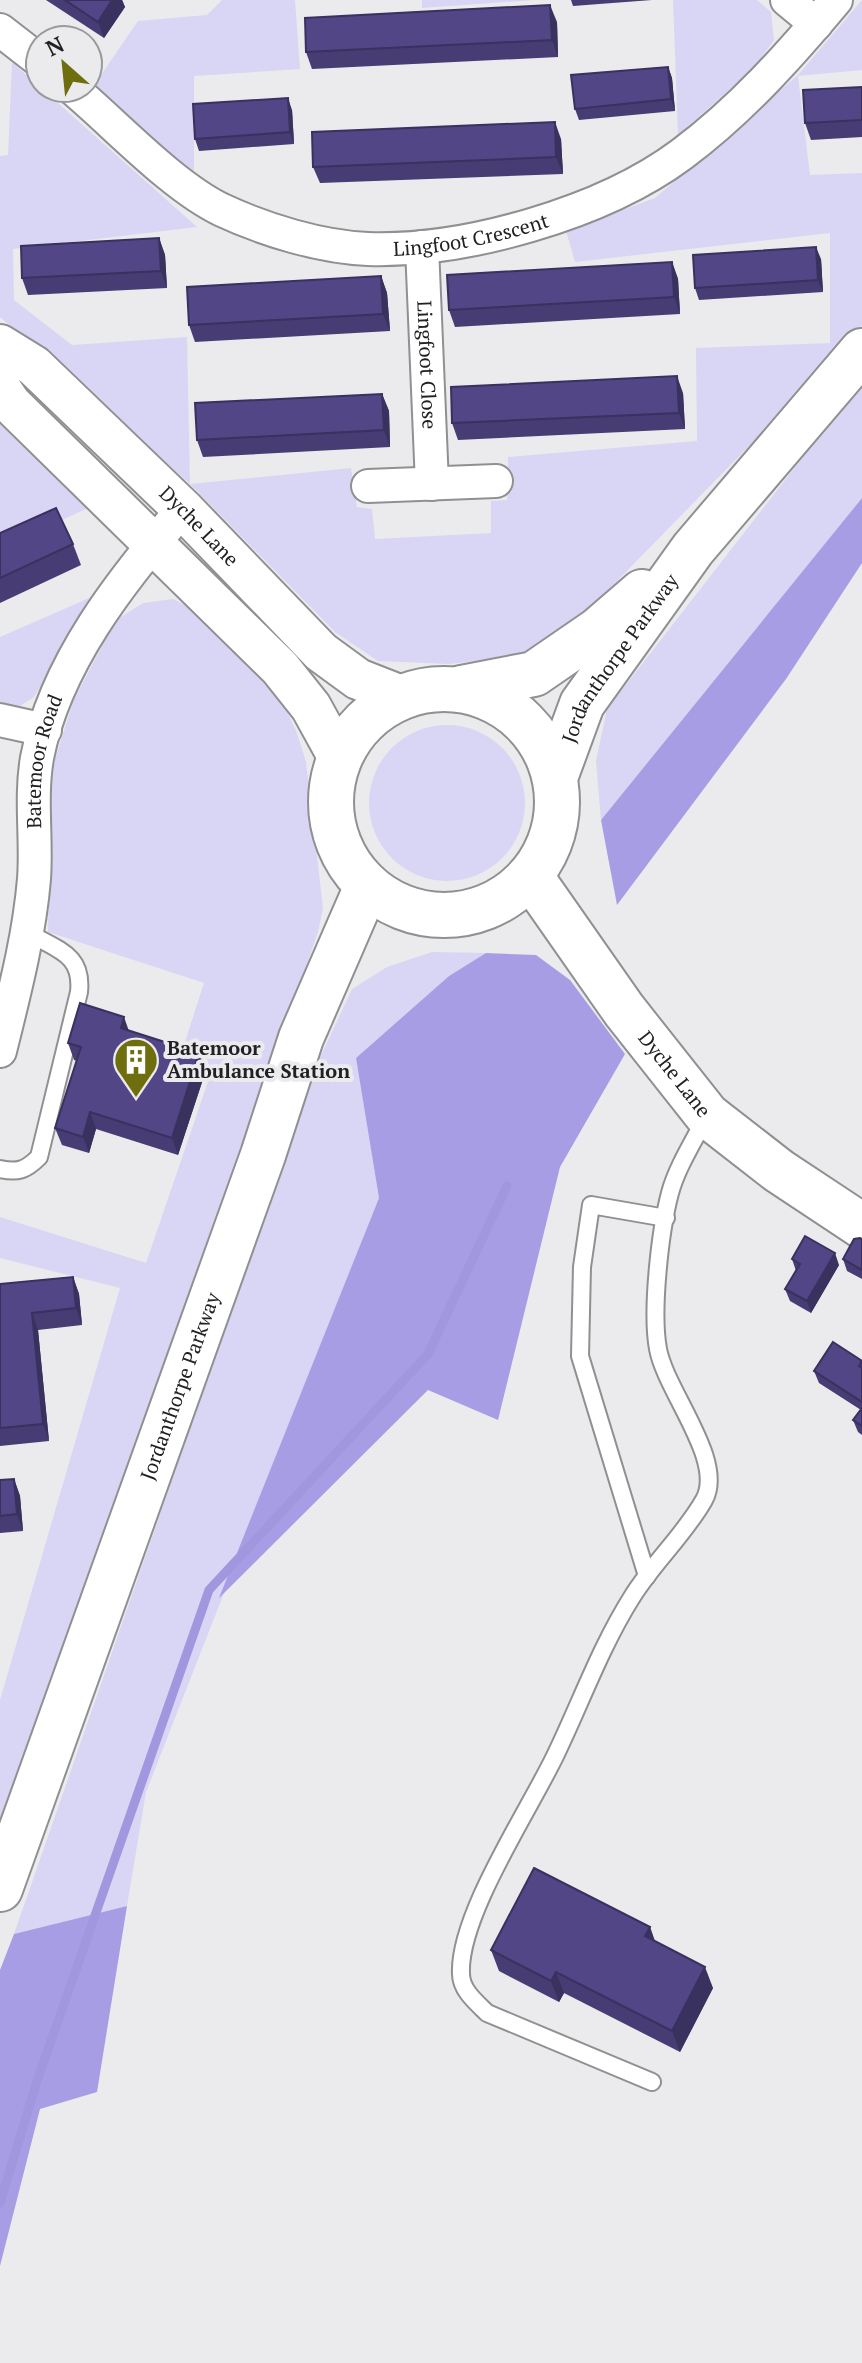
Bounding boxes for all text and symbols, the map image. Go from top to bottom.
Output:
north arrow [24,24,104,104]
text: N [41,29,69,62]
street label: Lingfoot Crescent [392,206,552,262]
street label: Lingfoot Close [411,300,444,430]
street label: Dyche Lane [154,480,245,572]
street label: Jordanthorpe Parkway [555,567,685,746]
street label: Batemoor Road [20,690,68,829]
street label: Dyche Lane [633,1025,718,1123]
place label: Batemoor Ambulance Station [167,1034,350,1084]
building icon: Batemoor Ambulance Station [112,1036,160,1099]
street label: Jordanthorpe Parkway [134,1288,226,1484]

